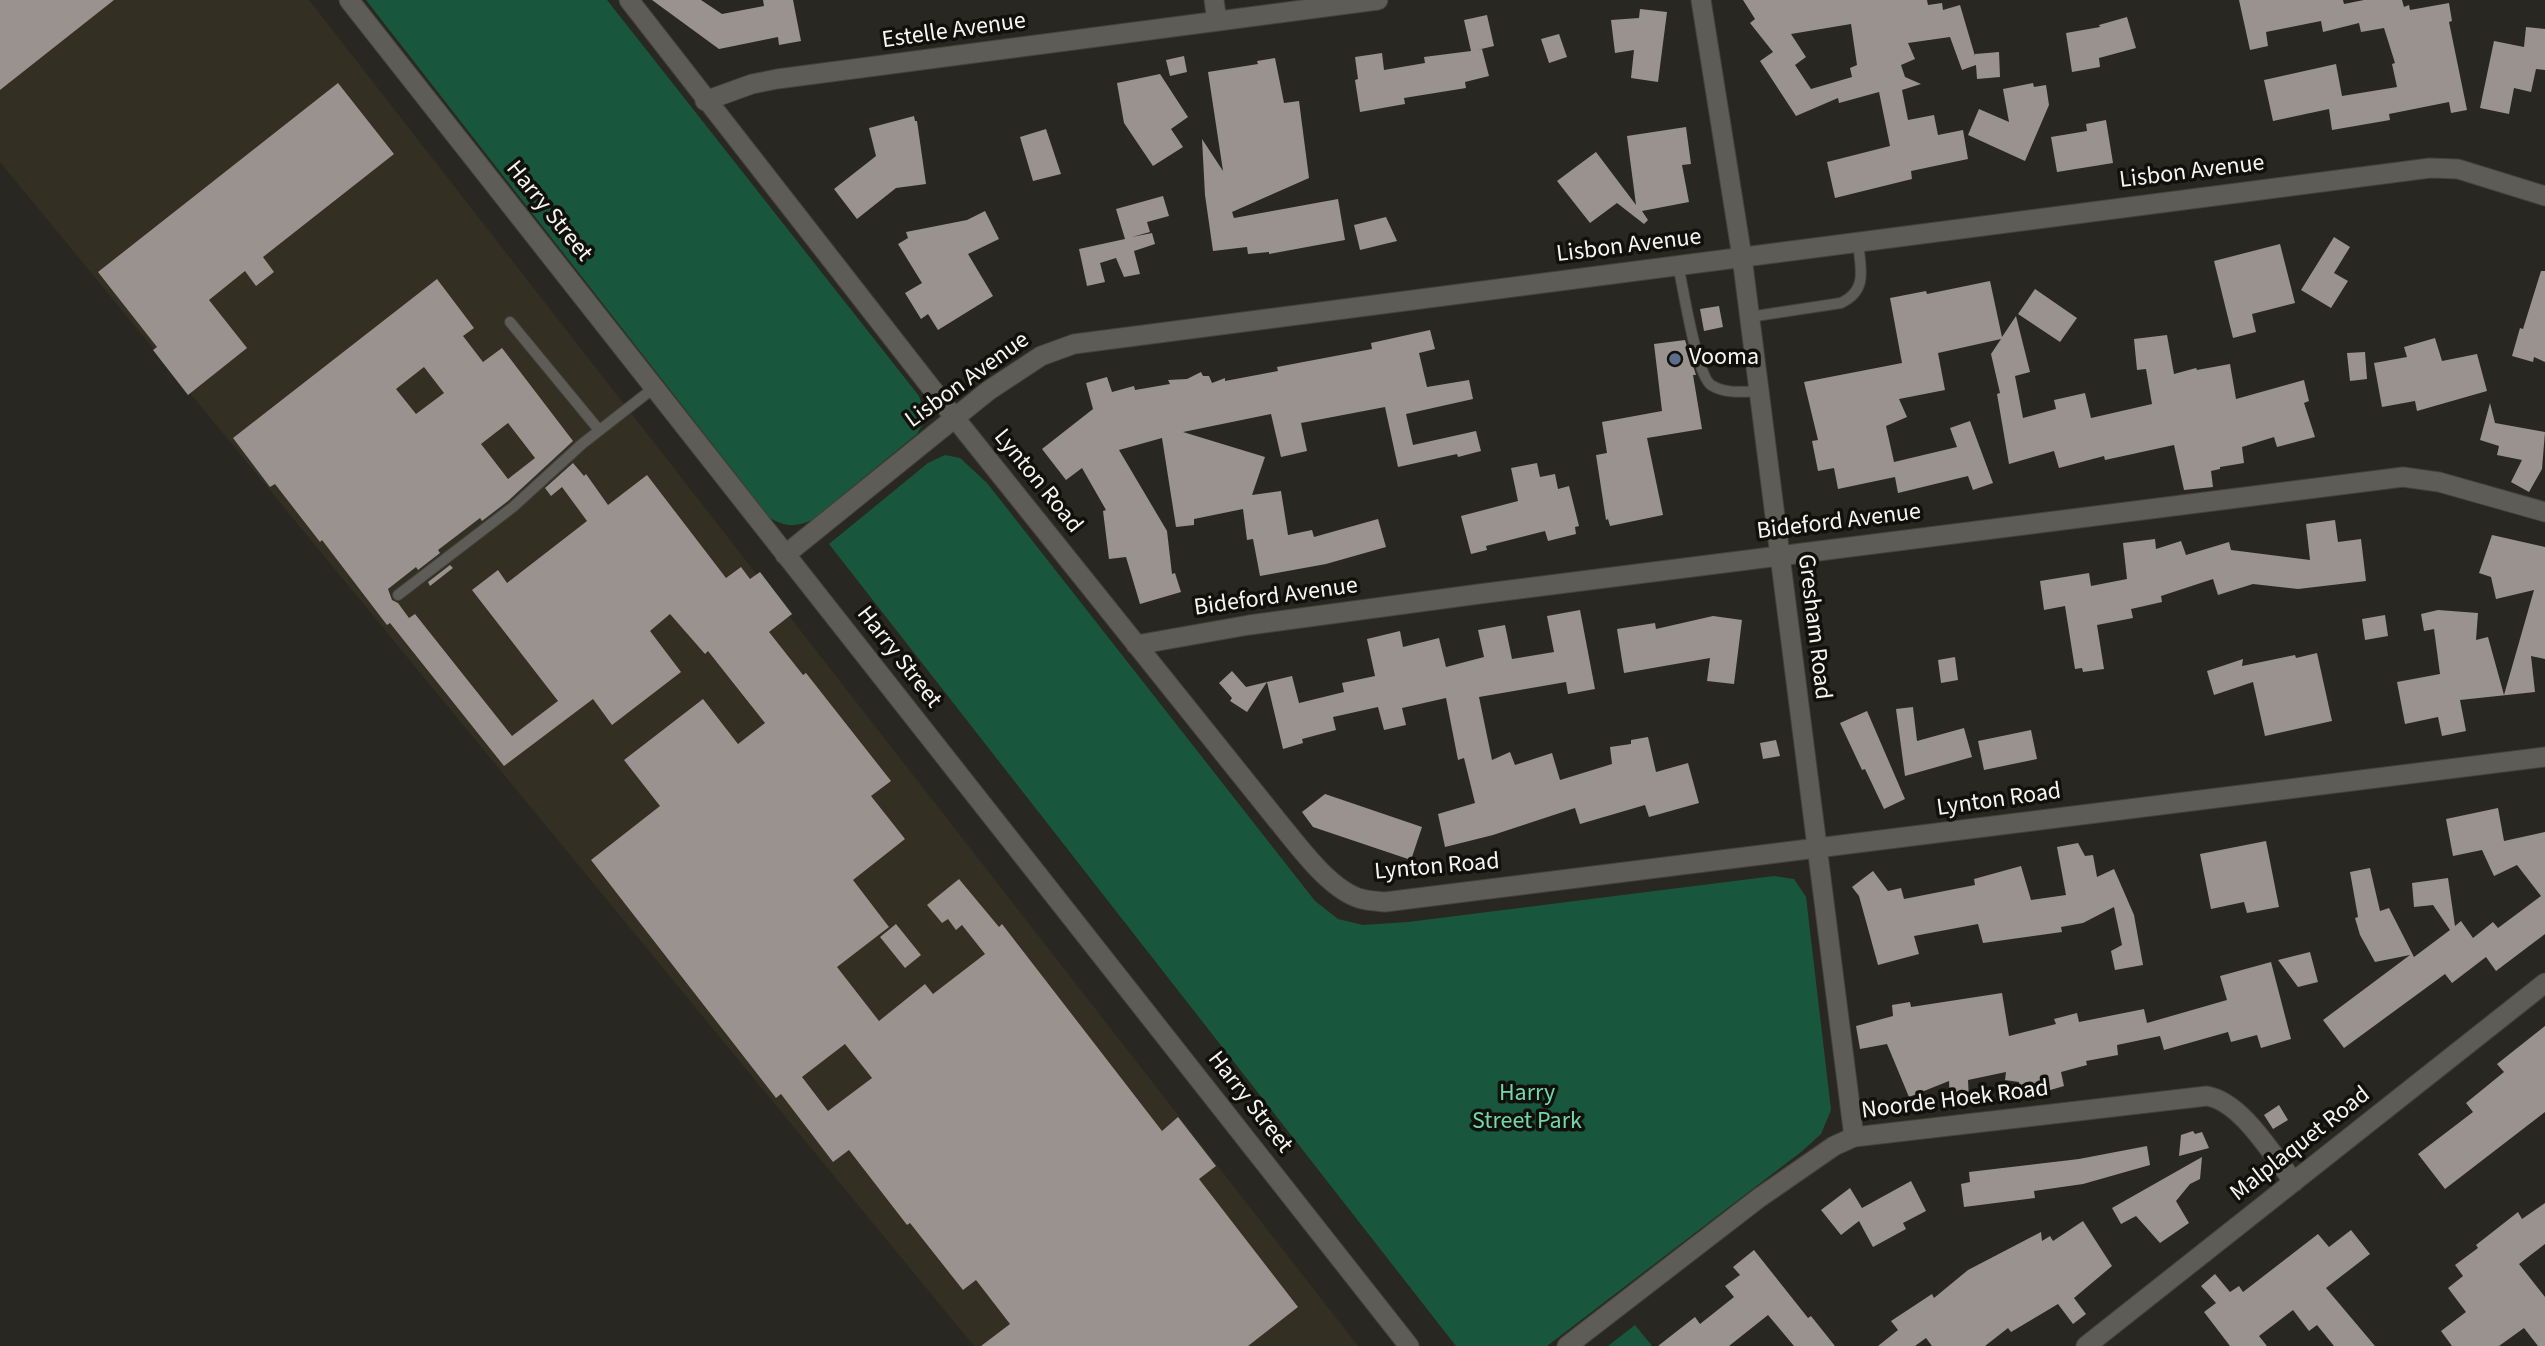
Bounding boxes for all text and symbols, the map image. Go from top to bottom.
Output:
street label: Estelle Avenue [880,8,1028,56]
street label: Lisbon Avenue [2118,150,2266,196]
street label: Harry Street [499,156,597,268]
street label: Lisbon Avenue [1555,224,1703,270]
street label: Lisbon Avenue [901,327,1035,435]
place label: Vooma [1689,345,1759,373]
marker: Vooma [1667,351,1683,367]
street label: Lynton Road [986,424,1088,540]
street label: Bideford Avenue [1755,499,1923,547]
street label: Gresham Road [1790,553,1836,701]
street label: Bideford Avenue [1192,572,1360,624]
street label: Harry Street [849,601,947,715]
street label: Lynton Road [1935,778,2063,824]
street label: Lynton Road [1373,848,1501,888]
street label: Harry Street [1200,1046,1298,1160]
street label: Noorde Hoek Road [1860,1075,2050,1127]
park label: Harry Street Park [1472,1081,1582,1137]
street label: Malplaquet Road [2225,1081,2377,1209]

